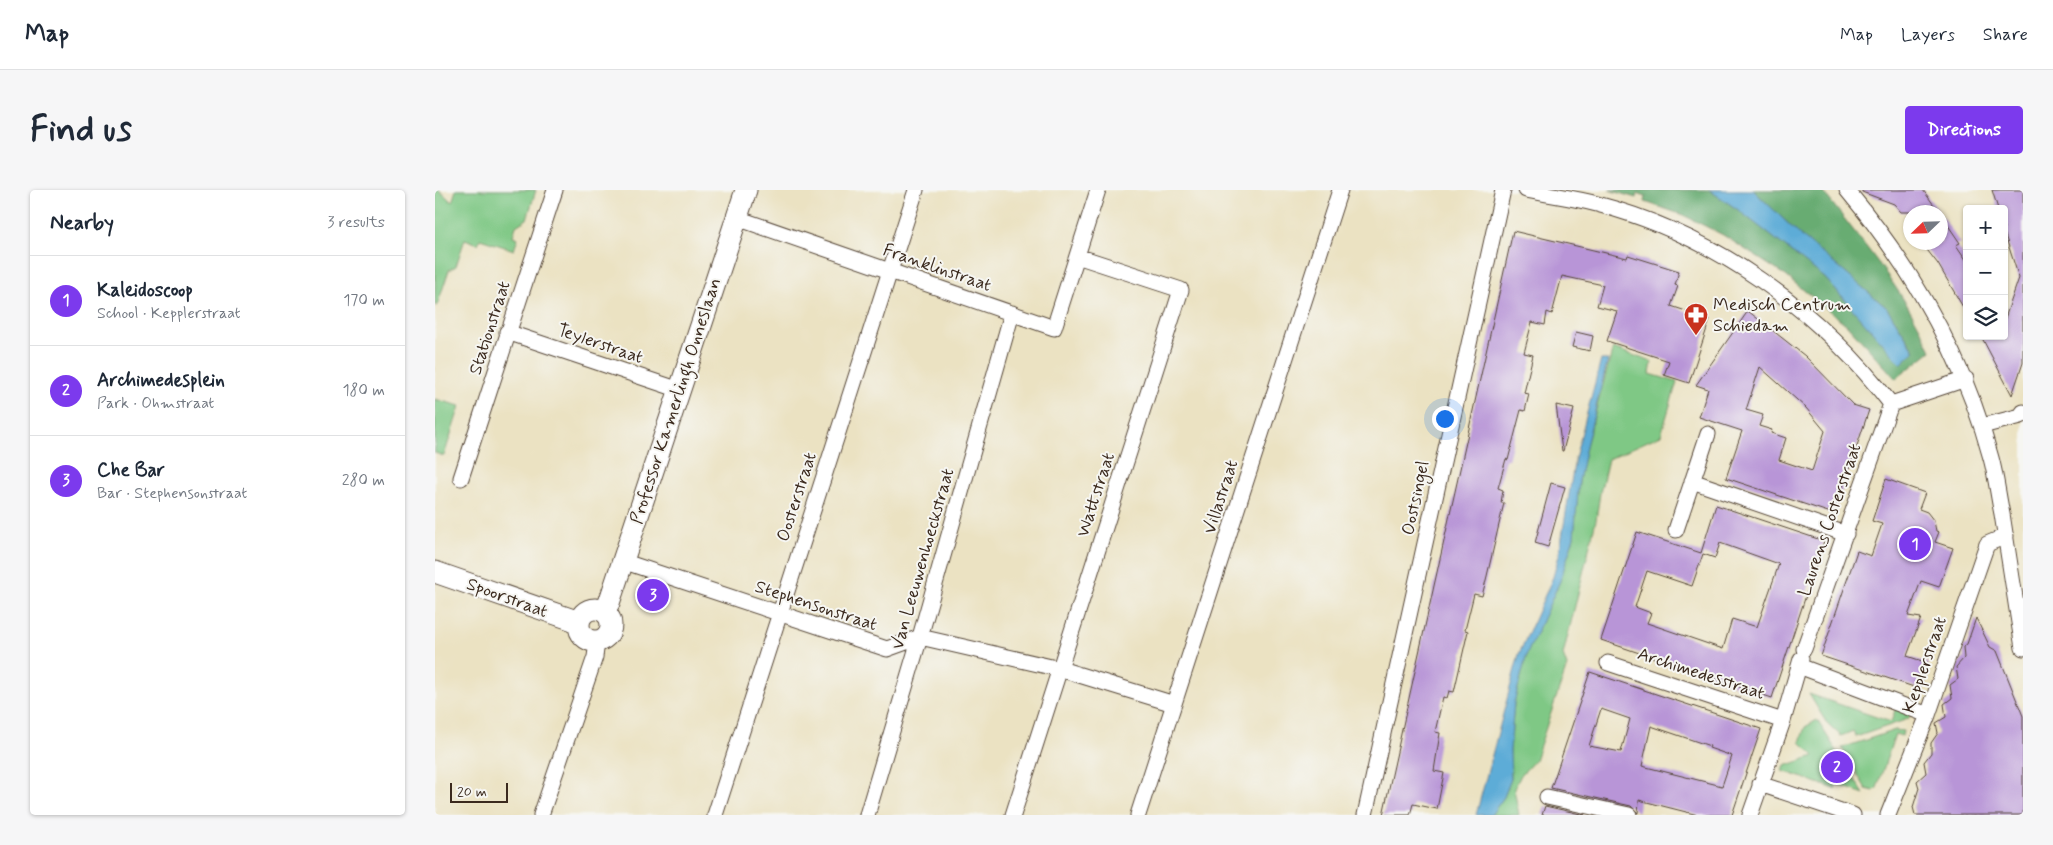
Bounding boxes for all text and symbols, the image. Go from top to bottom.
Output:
text: Map [25,19,69,50]
text: Map [1840,23,1873,47]
text: Layers [1901,23,1955,47]
text: Share [1983,23,2028,47]
button: Directions [1905,106,2023,154]
text: Find us [30,107,132,153]
north arrow [1903,205,1948,250]
map controls [1963,205,2008,340]
button: + [1963,205,2008,250]
text: Nearby [50,209,114,237]
text: 3 results [327,212,385,233]
street label: Franklinstraat [880,238,995,298]
button: − [1963,250,2008,295]
street label: Professor Kamerlingh Onneslaan [625,275,729,528]
text: Kaleidoscoop [97,278,193,303]
street label: Stationstraat [464,278,517,378]
text: 1 [62,290,70,311]
text: 170 m [343,290,385,311]
place label: Medisch Centrum Schiedam [1713,293,1851,338]
button: layers [1963,295,2008,340]
pharmacy icon: Medisch Centrum Schiedam [1683,302,1709,336]
text: School · Kepplerstraat [97,303,241,324]
street label: Teylerstraat [554,318,646,370]
text: Archimedesplein [97,368,225,393]
text: 2 [62,380,70,401]
text: 180 m [342,380,385,401]
text: Park · Ohmstraat [97,393,214,414]
your location [1432,406,1458,432]
street label: Laurens Costerstraat [1793,440,1867,600]
street label: Oosterstraat [771,449,823,545]
street label: Wattstraat [1071,449,1121,540]
street label: Villastraat [1198,457,1244,537]
text: Che Bar [97,458,165,483]
street label: Oostsingel [1396,459,1437,538]
street label: Van Leeuwenhoeckstraat [886,465,960,652]
text: 3 [62,470,70,491]
text: 280 m [342,470,385,491]
text: Bar · Stephensonstraat [97,483,247,504]
pin: 1 [1899,525,1931,563]
street label: Spoorstraat [463,572,551,624]
street label: Stephensonstraat [752,575,880,637]
pin: 3 [637,576,669,614]
street label: Kepplerstraat [1897,613,1953,717]
street label: Archimedesstraat [1634,642,1768,706]
pin: 2 [1821,748,1853,786]
scale bar [450,780,507,803]
text: 20 m [457,783,487,801]

